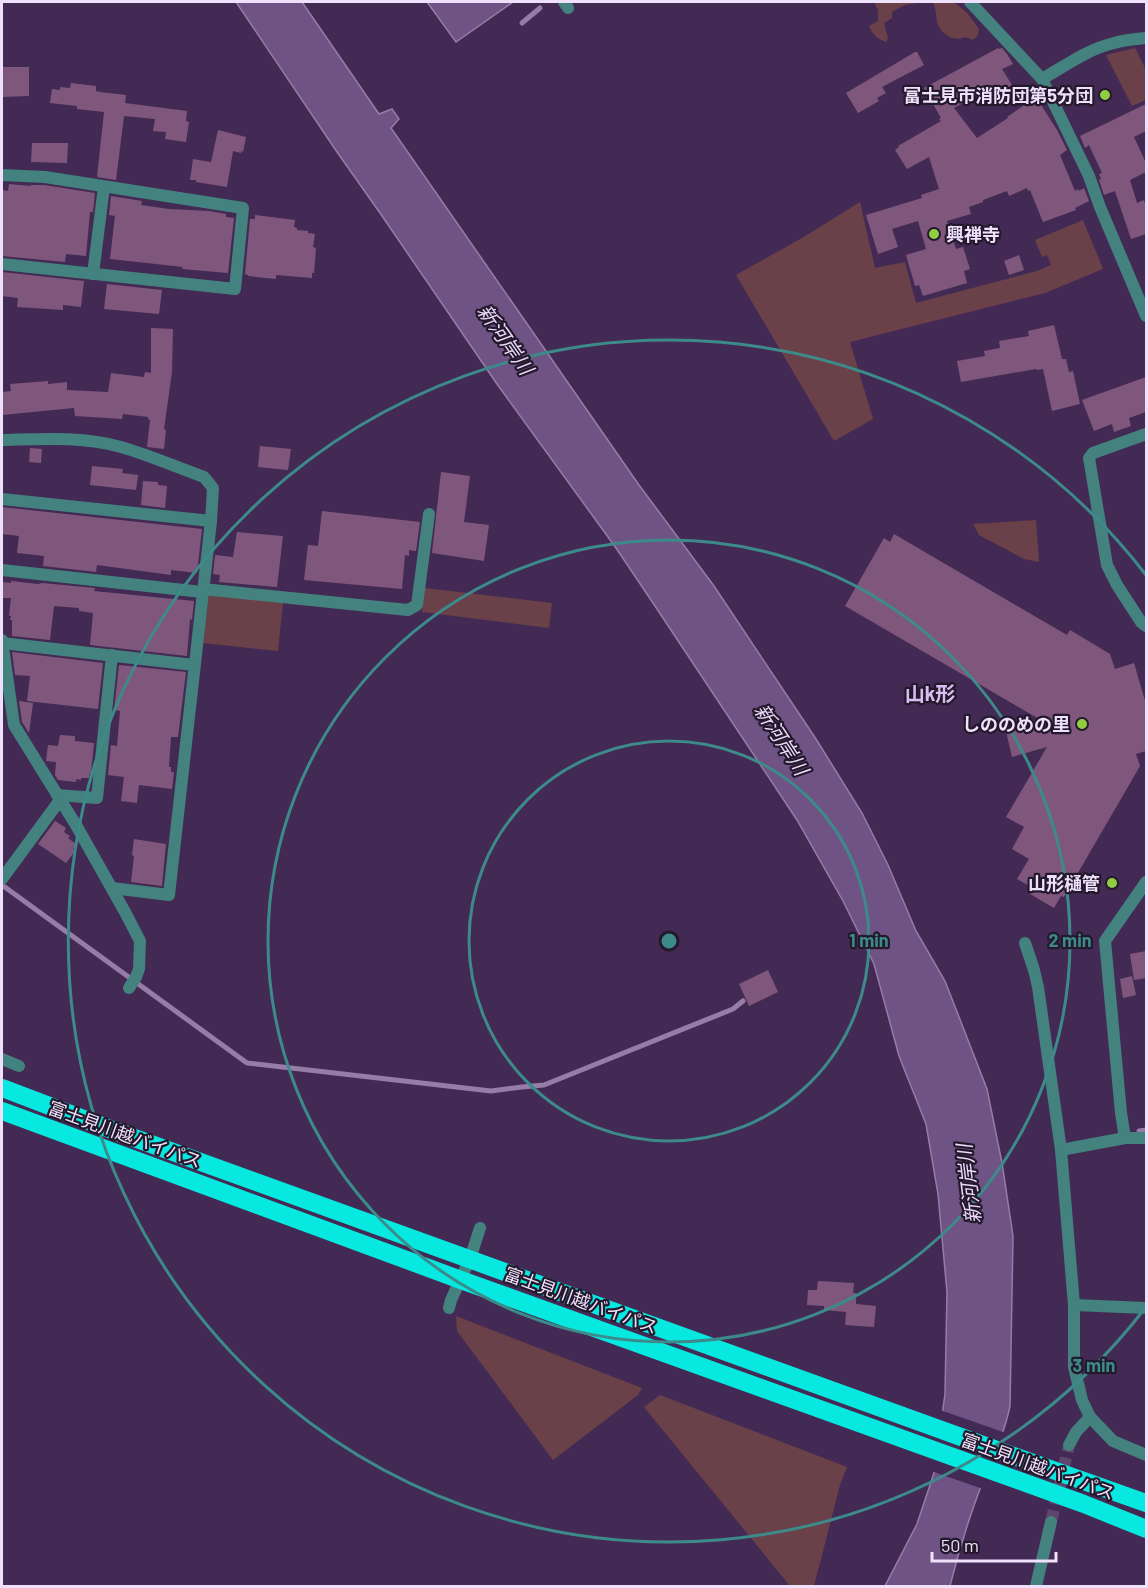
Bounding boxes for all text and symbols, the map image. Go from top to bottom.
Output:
place label: 富士見市消防団第5分団 [903,84,1093,106]
marker: 富士見市消防団第5分団 [1098,88,1112,102]
place label: 興禅寺 [946,223,1000,245]
marker: 興禅寺 [927,227,941,241]
water label: 新河岸川 [473,299,540,380]
district label: 山k形 [905,681,955,705]
water label: 新河岸川 [750,699,815,781]
place label: しののめの里 [962,713,1070,735]
marker: しののめの里 [1075,717,1089,731]
place label: 山形樋管 [1028,872,1100,894]
marker: 山形樋管 [1105,876,1119,890]
text: 1 min [849,929,889,951]
text: 2 min [1048,929,1092,951]
centre of rings [659,931,679,951]
street label: 富士見川越バイパス [45,1096,205,1172]
water label: 新河岸川 [951,1141,985,1225]
street label: 富士見川越バイパス [501,1262,661,1338]
text: 3 min [1073,1354,1115,1376]
street label: 富士見川越バイパス [958,1428,1118,1504]
scale bar [932,1525,1056,1563]
text: 50 m [941,1534,979,1556]

